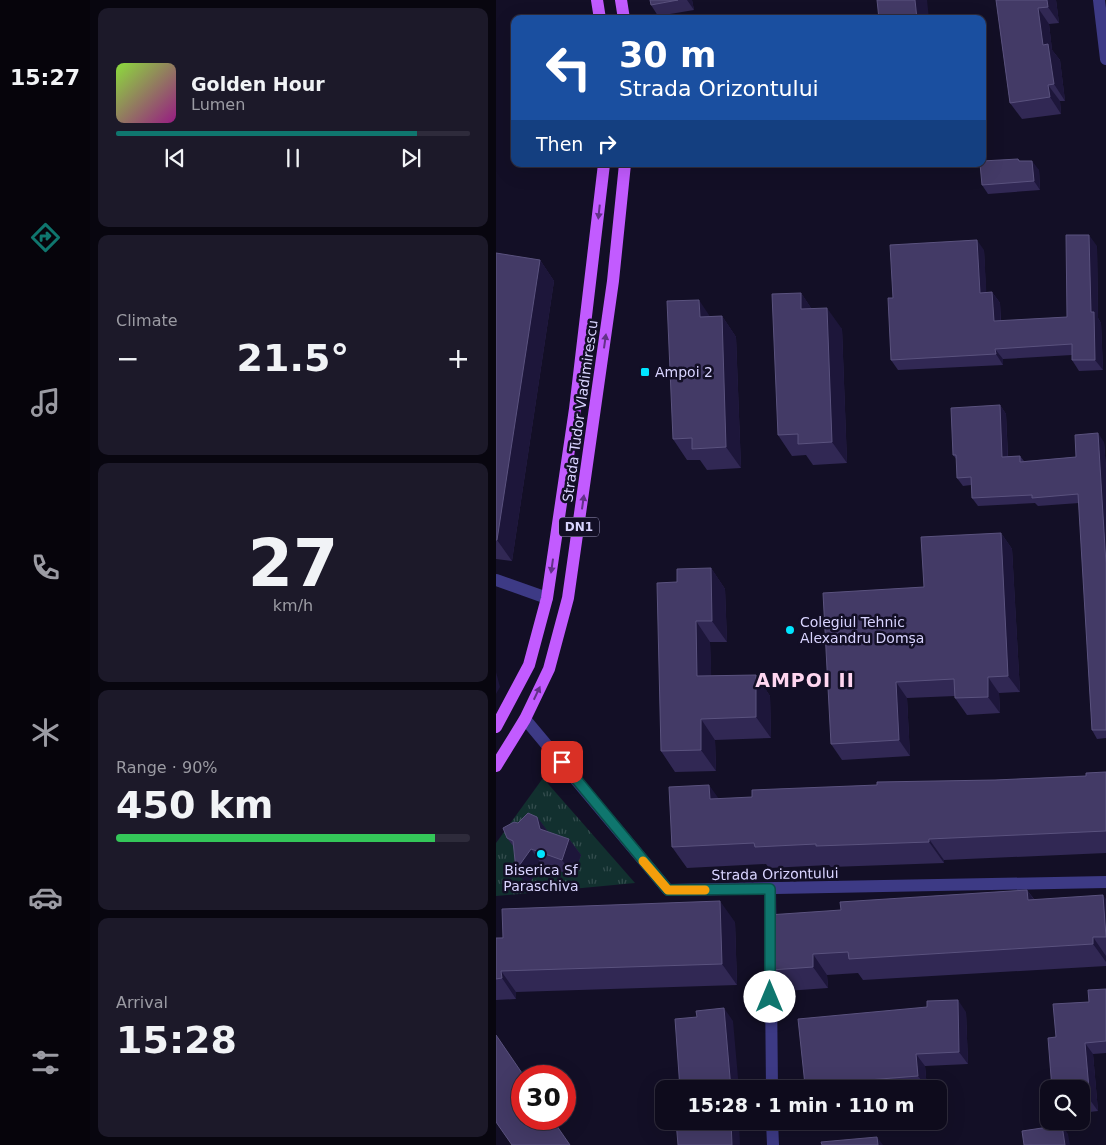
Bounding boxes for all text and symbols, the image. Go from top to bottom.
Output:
icon: left [536,35,601,100]
text: 30 m [619,35,716,75]
text: 15:27 [10,65,80,90]
text: Golden Hour [191,73,325,95]
text: Strada Orizontului [619,76,819,101]
text: Lumen [191,95,245,114]
icon: right [593,130,621,158]
text: Then [536,133,583,155]
icon: previous [161,144,189,172]
icon: pause [279,144,307,172]
icon: next [397,144,425,172]
one-way arrow [595,205,603,221]
icon: directions [28,220,63,255]
text: Climate [116,311,178,330]
street label: Strada Tudor Vladimirescu [559,319,601,503]
one-way arrow [601,333,609,349]
text: 21.5° [237,336,349,380]
text: − [116,342,139,375]
text: + [447,342,470,375]
place label: Ampoi 2 [655,364,713,380]
marker: Ampoi 2 [639,366,651,378]
icon: music [28,385,63,420]
one-way arrow [579,494,587,510]
road number: DN1 [559,518,599,536]
text: 27 [248,526,338,601]
icon: phone [28,550,63,585]
one-way arrow [547,558,555,574]
text: km/h [273,596,313,615]
place label: Colegiul Tehnic Alexandru Domșa [800,614,924,647]
marker: Colegiul Tehnic Alexandru Domșa [784,624,796,636]
district label: AMPOI II [755,669,855,691]
one-way arrow [533,686,541,701]
icon: climate [28,715,63,750]
pin [541,741,583,783]
icon: arrive [548,748,576,776]
text: Range · 90% [116,758,218,777]
text: 450 km [116,783,273,827]
marker: Biserica Sf Paraschiva [535,848,547,860]
place label: Biserica Sf Paraschiva [503,862,579,894]
street label: Strada Orizontului [711,865,839,883]
icon: car [28,880,63,915]
position arrow [743,970,795,1022]
text: Arrival [116,993,168,1012]
text: 15:28 [116,1018,237,1062]
icon: filters [28,1045,63,1080]
speed limit sign: 30 [511,1065,576,1130]
map controls [1040,1080,1090,1130]
button: search [1040,1080,1090,1130]
text: 15:28 · 1 min · 110 m [687,1094,915,1116]

